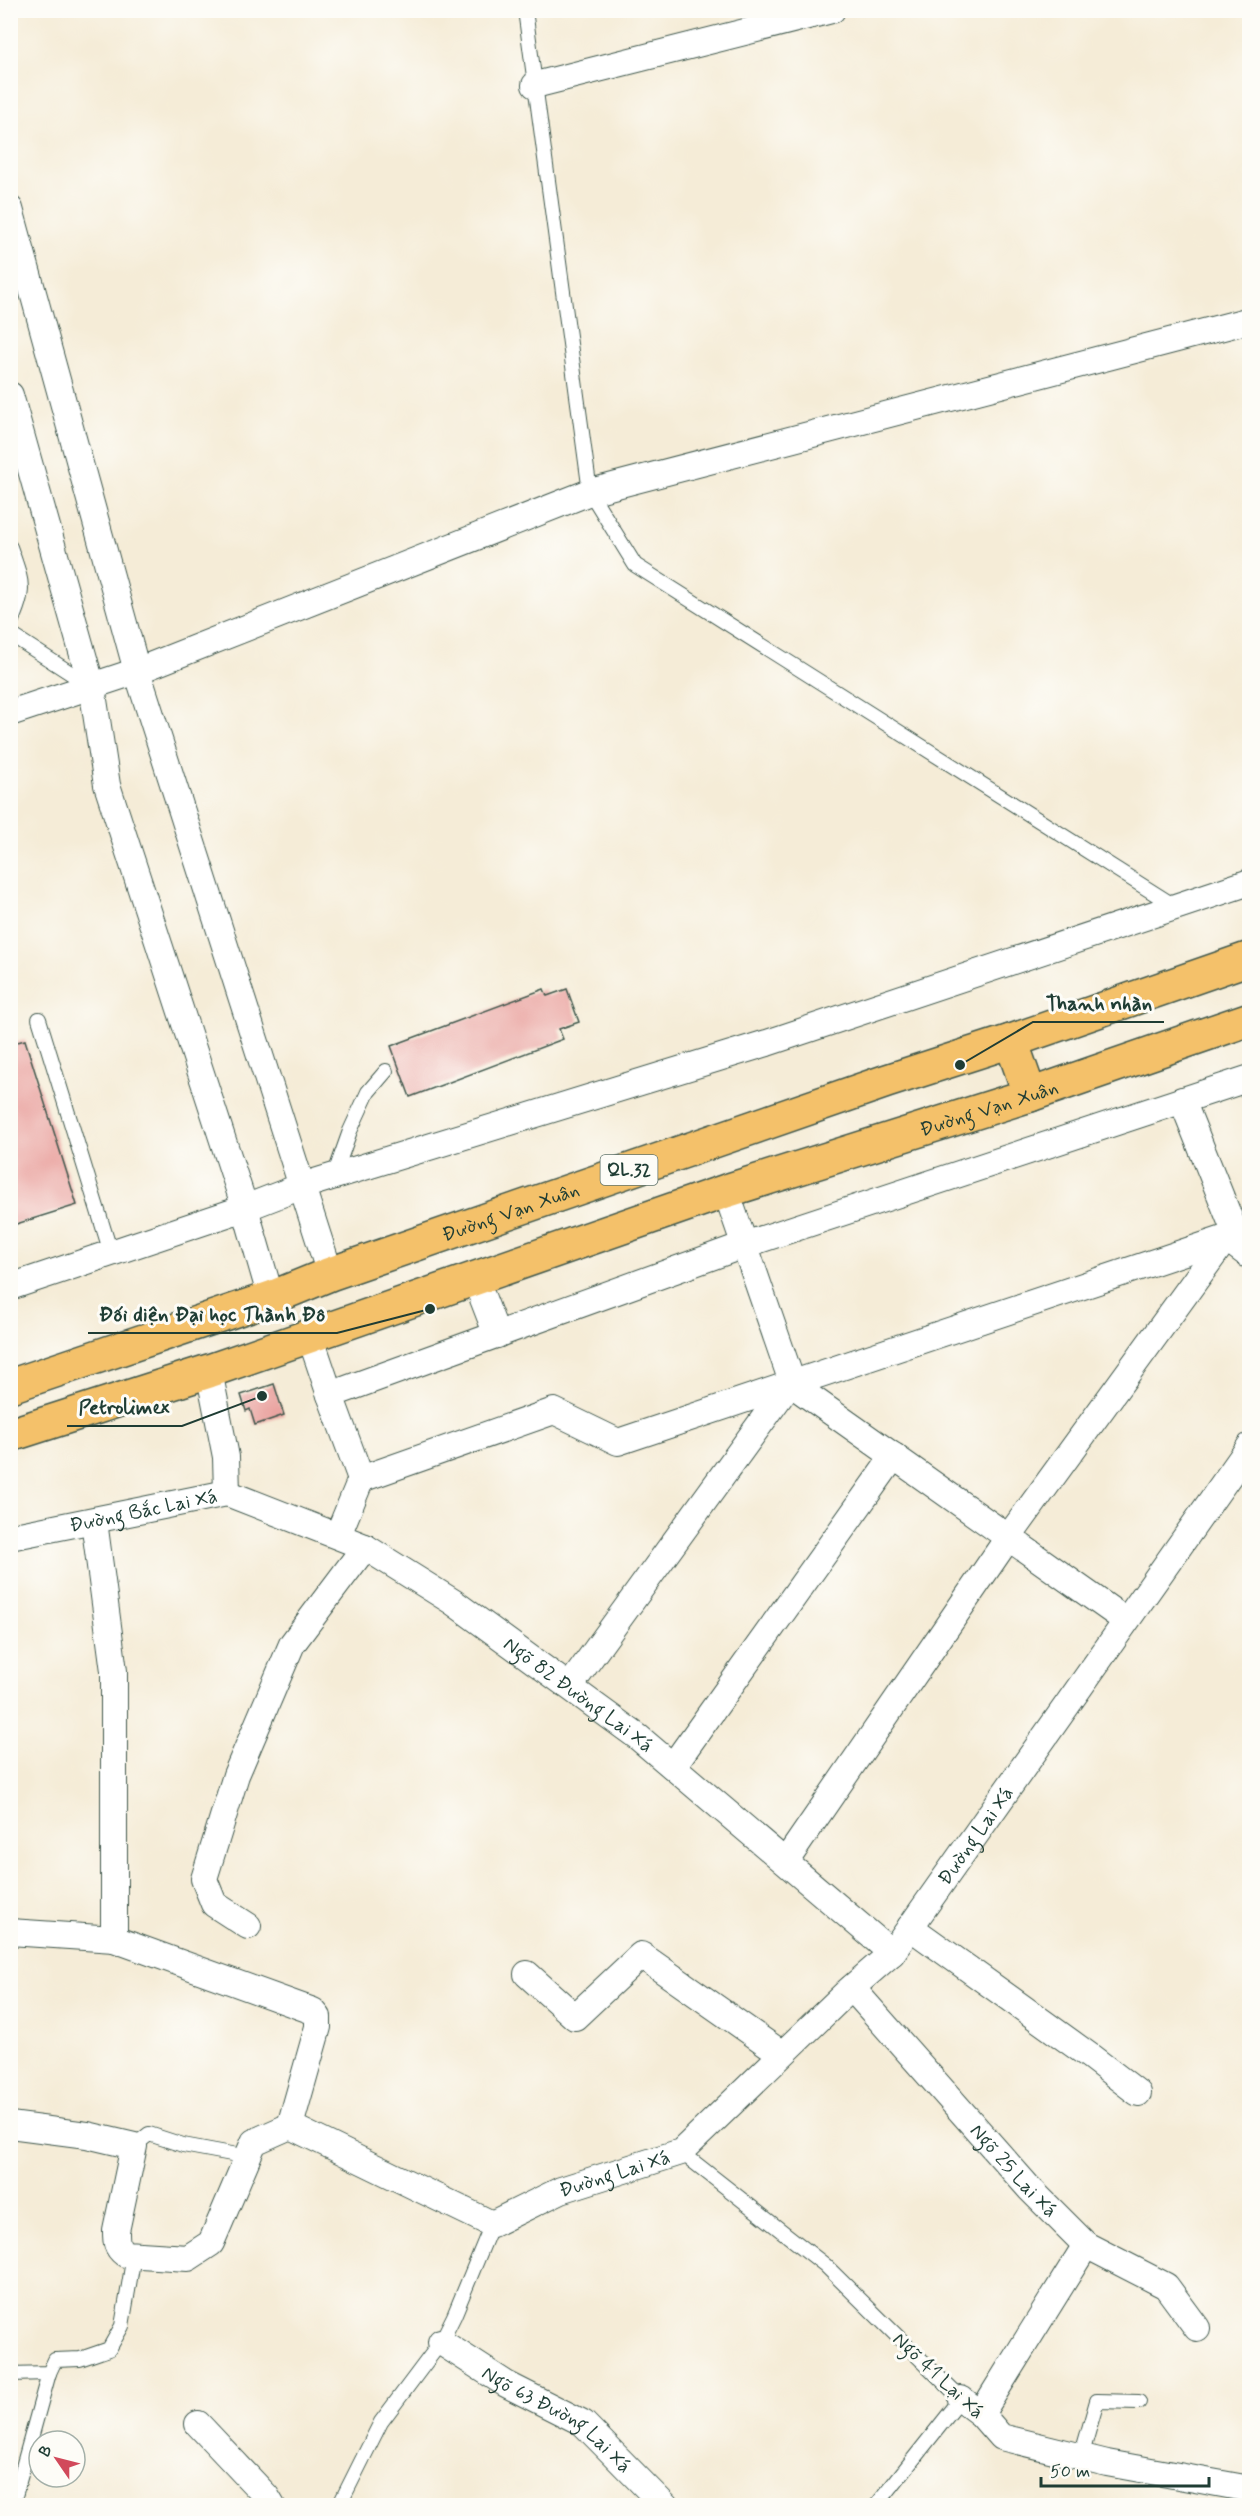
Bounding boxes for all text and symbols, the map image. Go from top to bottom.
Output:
callout: Thanh nhàn [1033,983,1164,1022]
text: Thanh nhàn [1046,990,1152,1018]
street label: Đường Vạn Xuân [917,1074,1062,1144]
road number: QL.32 [600,1155,658,1185]
street label: Đường Vạn Xuân [439,1177,583,1249]
callout: Đối diện Đại học Thành Đô [88,1294,337,1333]
text: Đối diện Đại học Thành Đô [99,1301,325,1329]
callout: Petrolimex [67,1387,182,1426]
text: Petrolimex [78,1394,171,1422]
street label: Đường Bắc Lai Xá [67,1483,220,1540]
street label: Ngõ 82 Đường Lai Xá [498,1631,659,1759]
street label: Đường Lai Xá [932,1781,1021,1891]
street label: Ngõ 25 Lai Xá [963,2118,1063,2224]
street label: Đường Lai Xá [556,2144,674,2205]
street label: Ngõ 41 Lại Xá [885,2327,990,2427]
street label: Ngõ 63 Đường Lai Xá [476,2360,637,2480]
north arrow [27,2429,87,2489]
text: B [34,2441,57,2461]
scale bar [1041,2450,1209,2488]
text: 50 m [1050,2460,1090,2484]

